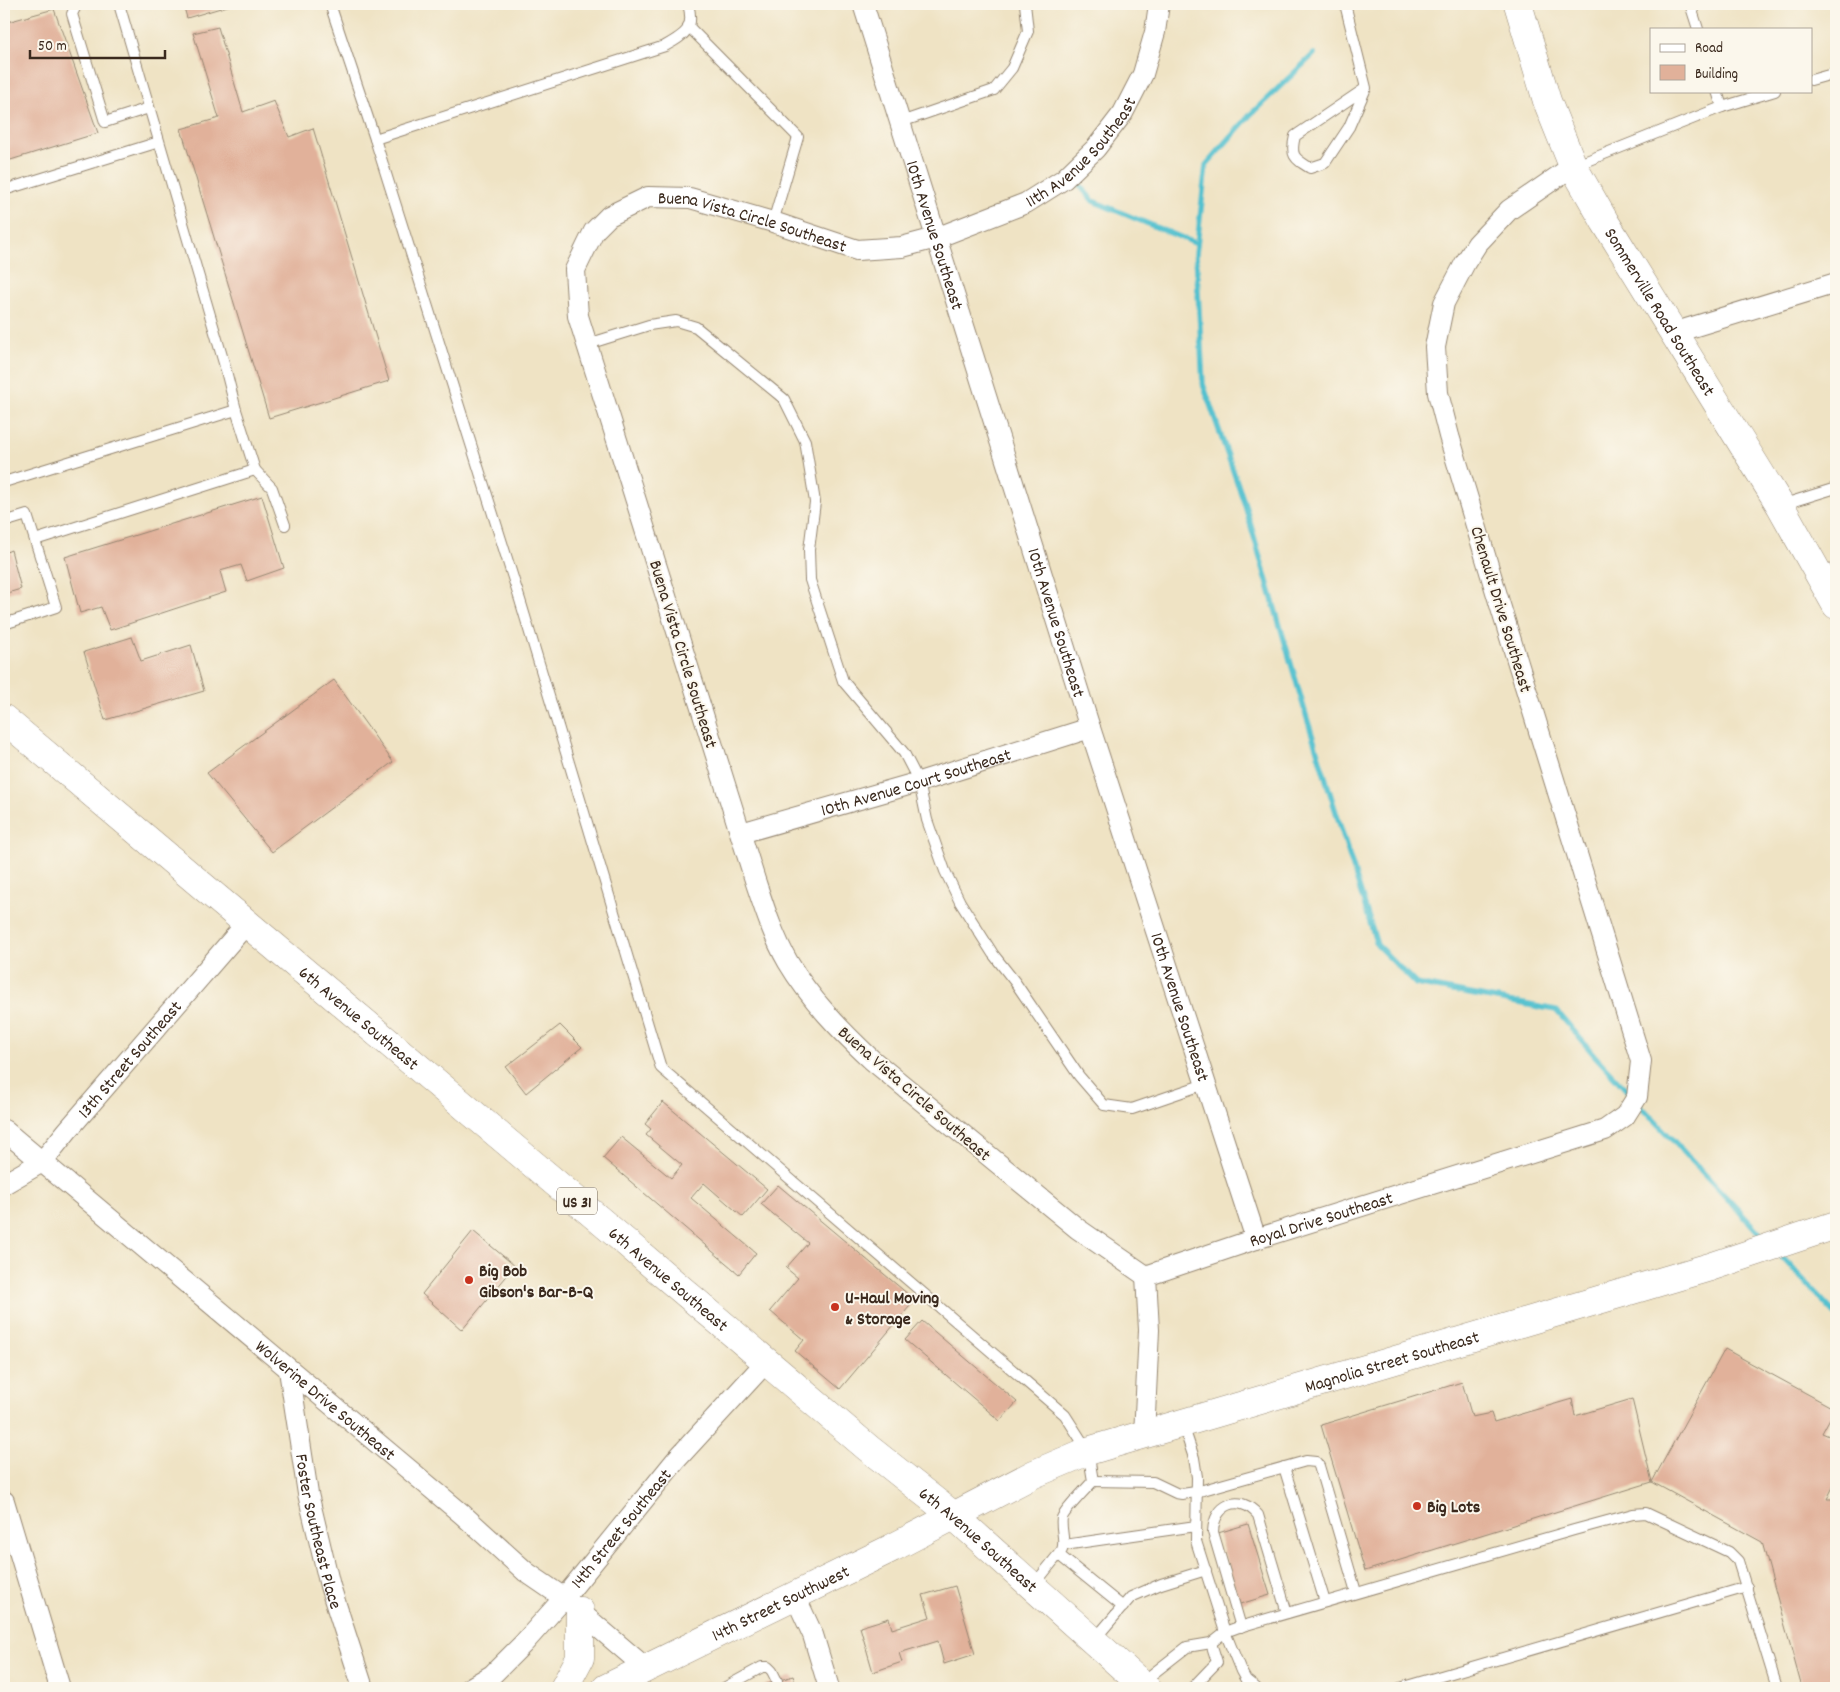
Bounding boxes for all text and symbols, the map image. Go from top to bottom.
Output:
scale bar [30,28,165,60]
legend [1650,28,1812,92]
text: 50 m [38,36,67,58]
text: Road [1695,38,1723,60]
text: Building [1695,64,1738,86]
street label: 11th Avenue Southeast [1022,93,1144,215]
street label: 10th Avenue Southeast [898,158,968,314]
street label: Buena Vista Circle Southeast [657,187,850,261]
street label: Sommerville Road Southeast [1597,224,1720,402]
street label: Chenault Drive Southeast [1462,524,1537,696]
street label: 10th Avenue Southeast [1019,545,1090,701]
street label: Buena Vista Circle Southeast [641,558,722,752]
street label: 10th Avenue Court Southeast [818,744,1015,825]
street label: 10th Avenue Southeast [1142,930,1214,1086]
street label: 6th Avenue Southeast [292,962,423,1078]
street label: 13th Street Southeast [73,996,189,1125]
street label: Buena Vista Circle Southeast [831,1021,996,1169]
street label: Royal Drive Southeast [1247,1187,1397,1255]
road number: US 31 [557,1188,597,1214]
street label: 6th Avenue Southeast [602,1222,733,1339]
place label: Big Bob Gibson's Bar-B-Q [479,1260,594,1306]
marker: Big Bob Gibson's Bar-B-Q [463,1274,475,1286]
place label: U-Haul Moving & Storage [845,1287,939,1333]
marker: U-Haul Moving & Storage [829,1301,841,1313]
street label: Magnolia Street Southeast [1302,1326,1483,1401]
street label: Wolverine Drive Southeast [249,1335,400,1468]
street label: Foster Southeast Place [287,1452,347,1613]
street label: 14th Street Southeast [566,1464,679,1595]
street label: 6th Avenue Southeast [912,1483,1042,1600]
place label: Big Lots [1427,1496,1481,1521]
marker: Big Lots [1411,1500,1423,1512]
street label: 14th Street Southwest [708,1560,855,1649]

